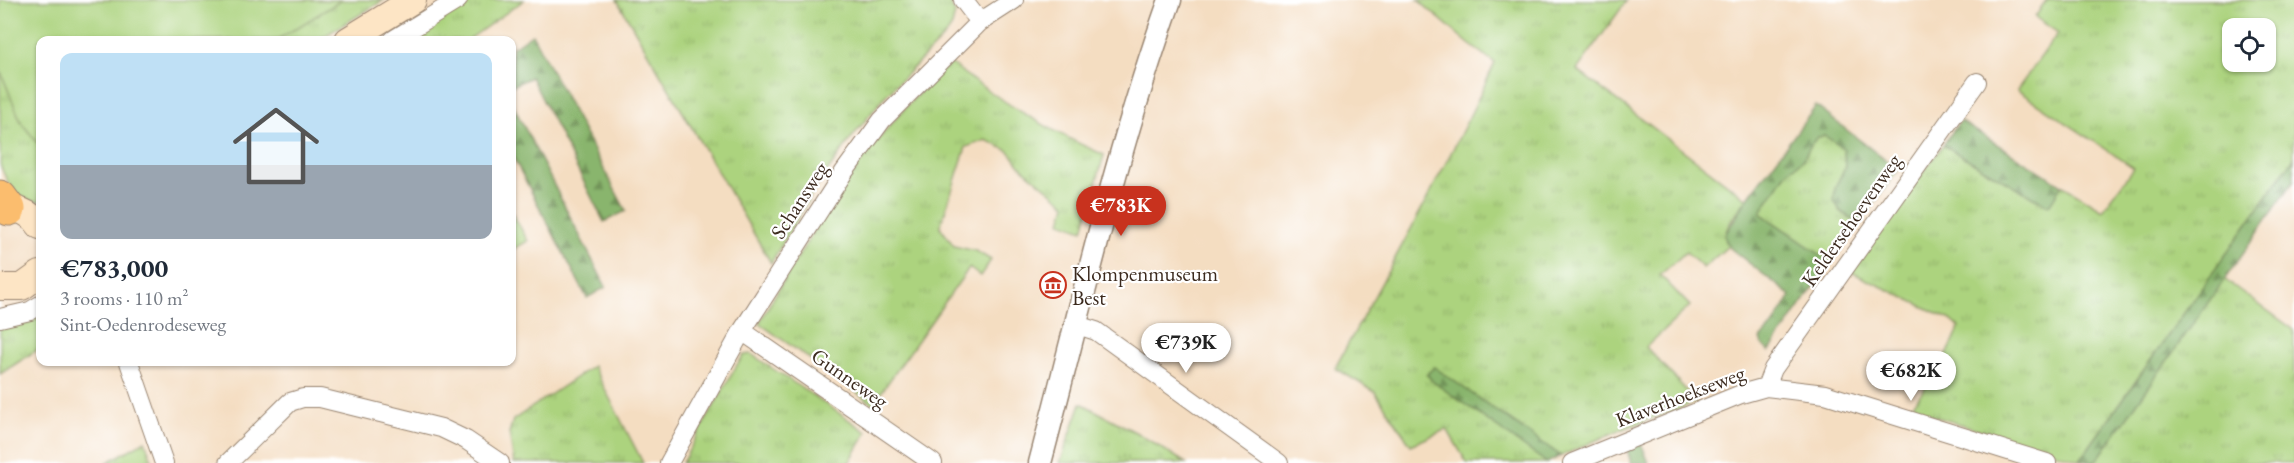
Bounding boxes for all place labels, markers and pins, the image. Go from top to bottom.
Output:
pin: €783K [1079,186,1163,237]
place label: Klompenmuseum Best [1072,260,1218,311]
museum icon: Klompenmuseum Best [1038,270,1068,300]
pin: €739K [1144,323,1228,374]
pin: €682K [1869,351,1953,402]

